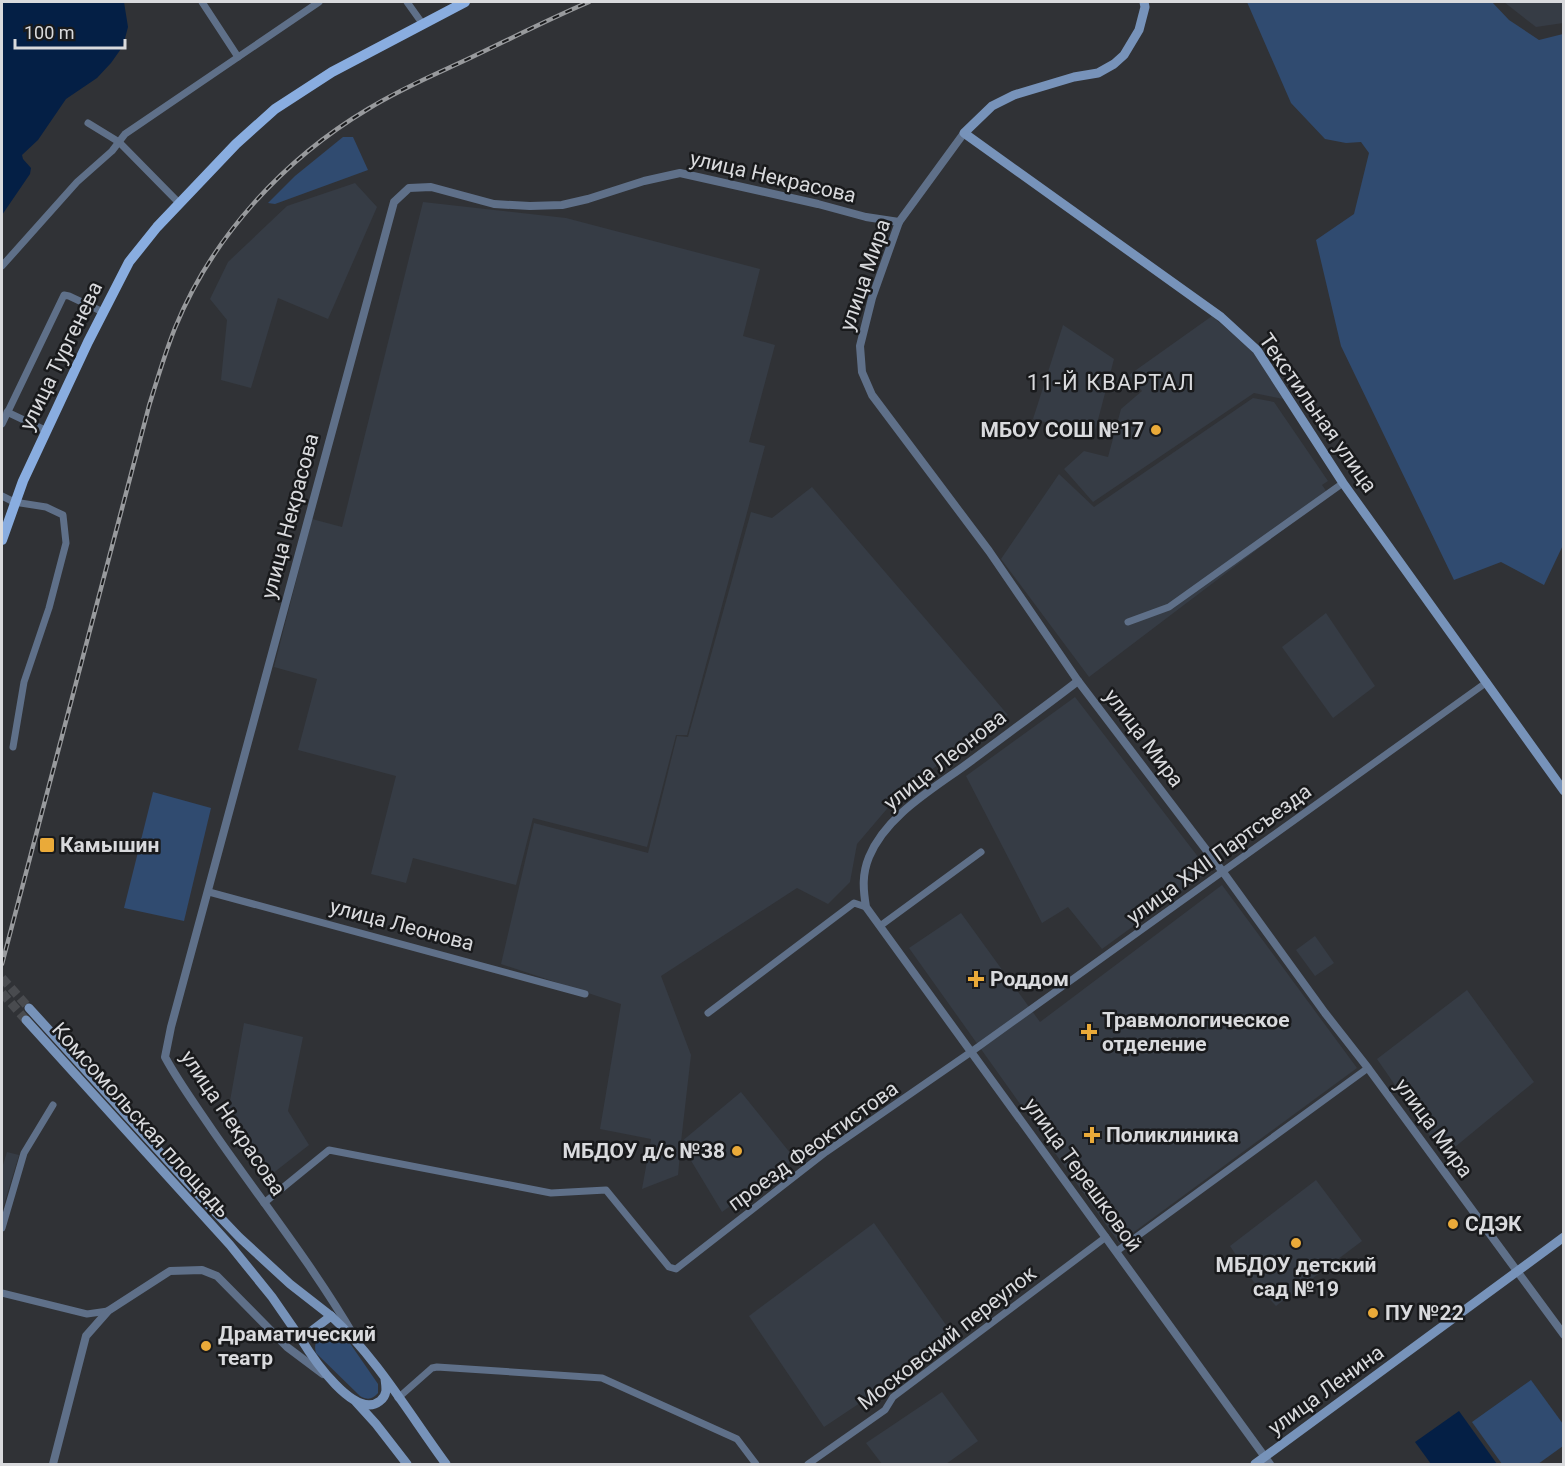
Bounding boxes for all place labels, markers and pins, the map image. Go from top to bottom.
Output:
place label: МБОУ СОШ №17 [981,418,1144,442]
marker: МБОУ СОШ №17 [1149,423,1163,437]
place label: Камышин [60,833,159,857]
marker: Камышин [38,836,56,854]
place label: Роддом [990,967,1069,991]
marker: Роддом [967,970,985,988]
place label: Травмологическое отделение [1102,1008,1290,1056]
marker: Травмологическое отделение [1080,1023,1098,1041]
place label: Поликлиника [1106,1123,1239,1147]
marker: Поликлиника [1083,1126,1101,1144]
place label: МБДОУ д/с №38 [563,1139,725,1163]
marker: МБДОУ д/с №38 [730,1144,744,1158]
place label: СДЭК [1465,1212,1522,1236]
marker: СДЭК [1446,1217,1460,1231]
marker: МБДОУ детский сад №19 [1289,1236,1303,1250]
place label: МБДОУ детский сад №19 [1216,1253,1376,1301]
place label: ПУ №22 [1385,1301,1464,1325]
marker: ПУ №22 [1366,1306,1380,1320]
place label: Драматический театр [218,1322,376,1370]
marker: Драматический театр [199,1339,213,1353]

